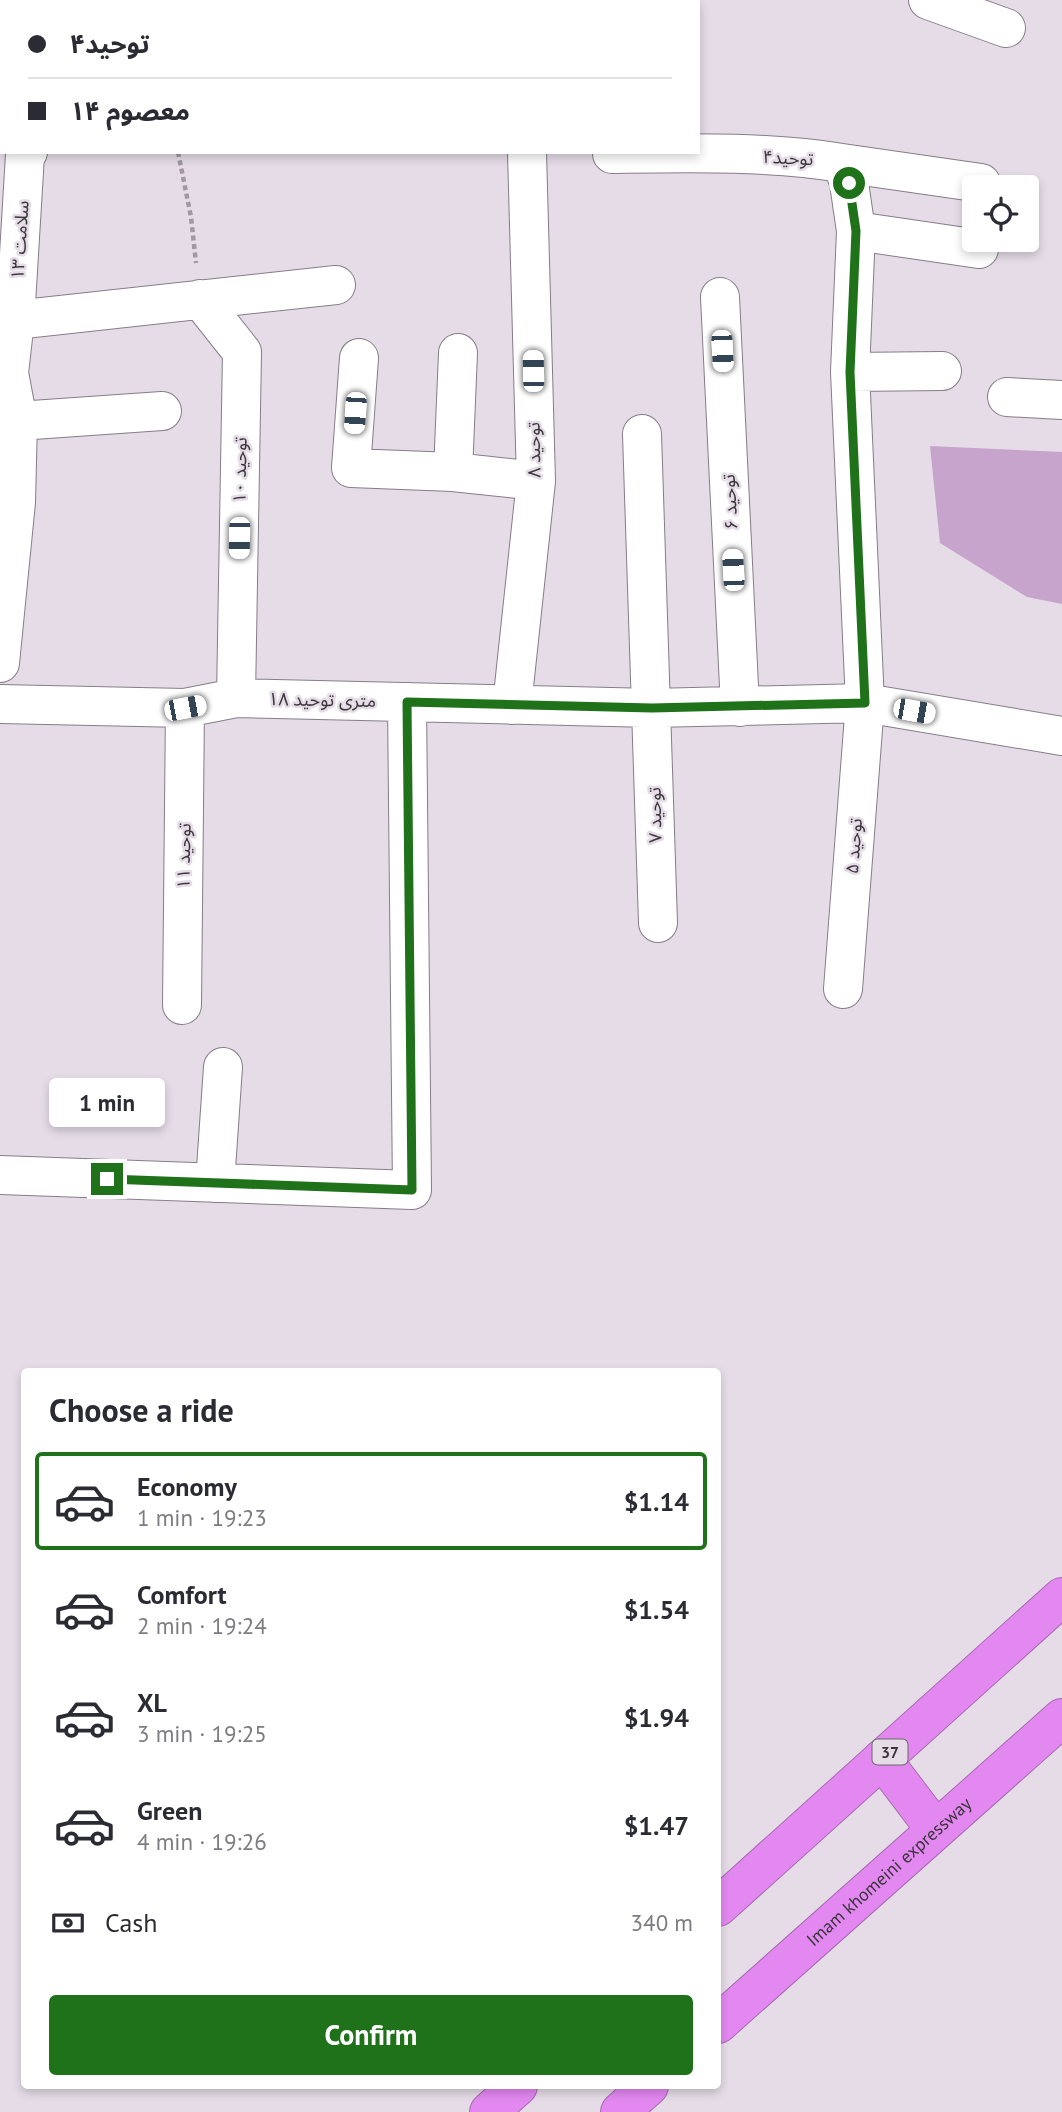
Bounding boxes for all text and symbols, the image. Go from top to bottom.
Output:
text: توحید۴ [70,27,150,60]
text: ۱۴ معصوم [70,94,190,127]
street label: توحید۴ [762,145,814,170]
route start [833,167,865,199]
map controls [962,175,1039,252]
button: locate [962,175,1039,252]
street label: سلامت ۱۳ [5,200,34,280]
car [711,329,734,373]
car [523,350,544,392]
car [344,391,367,435]
street label: توحید ۸ [522,422,545,478]
street label: توحید ۱۰ [227,437,252,503]
street label: توحید ۶ [717,474,742,531]
car [229,517,250,559]
car [722,548,745,592]
street label: ۱۸ متری توحید [268,687,376,712]
car [163,694,208,722]
car [892,697,937,725]
street label: توحید ۷ [643,787,666,843]
street label: توحید ۵ [840,817,867,875]
street label: توحید ۱۱ [171,823,196,889]
callout: 1 min [49,1078,165,1126]
text: 1 min [79,1088,135,1117]
route end [91,1163,123,1195]
text: Choose a ride [49,1389,234,1431]
icon: car [53,1470,116,1533]
text: Economy [137,1470,237,1503]
text: $1.14 [624,1485,689,1518]
text: 1 min · 19:23 [137,1503,267,1532]
icon: car [53,1578,116,1641]
text: Comfort [137,1578,227,1611]
text: $1.54 [624,1593,689,1626]
text: 2 min · 19:24 [137,1611,267,1640]
icon: car [53,1686,116,1749]
text: XL [137,1686,167,1719]
text: $1.94 [624,1701,689,1734]
text: 3 min · 19:25 [137,1719,267,1748]
road number: 37 [872,1740,908,1764]
street label: Imam khomeini expressway [801,1792,977,1951]
icon: car [53,1794,116,1857]
text: Green [137,1794,202,1827]
text: $1.47 [624,1809,689,1842]
text: 4 min · 19:26 [137,1827,267,1856]
icon: cash [49,1904,87,1942]
text: Cash [105,1906,157,1939]
text: 340 m [631,1908,693,1937]
button: Confirm [49,1995,693,2075]

